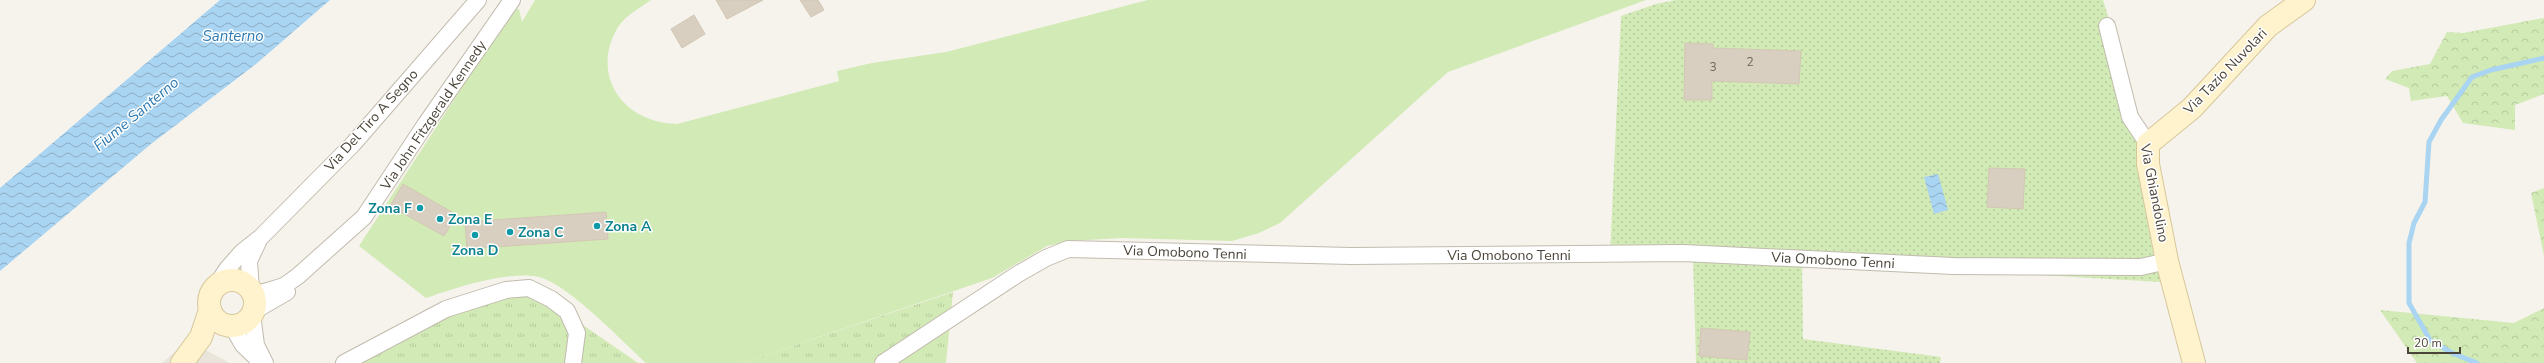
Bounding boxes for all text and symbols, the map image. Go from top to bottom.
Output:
street label: Via Tazio Nuvolari [2179,24,2271,119]
water label: Santerno [202,26,264,46]
street label: Via John Fitzgerald Kennedy [376,36,491,195]
house number: 2 [1746,54,1754,70]
house number: 3 [1709,59,1717,75]
street label: Via Del Tiro A Segno [320,65,422,176]
water label: Fiume Santerno [89,72,183,156]
street label: Via Ghiandolino [2135,141,2173,244]
place label: Zona F [368,199,412,218]
marker: Zona F [415,203,425,213]
place label: Zona E [448,210,492,229]
marker: Zona E [435,214,445,224]
place label: Zona A [605,217,652,236]
marker: Zona A [592,221,602,231]
place label: Zona C [518,223,564,242]
marker: Zona C [505,227,515,237]
marker: Zona D [470,230,480,240]
place label: Zona D [452,241,498,260]
street label: Via Omobono Tenni [1122,241,1247,264]
street label: Via Omobono Tenni [1446,246,1571,265]
street label: Via Omobono Tenni [1770,248,1895,273]
scale bar [2408,329,2460,355]
text: 20 m [2414,335,2442,351]

